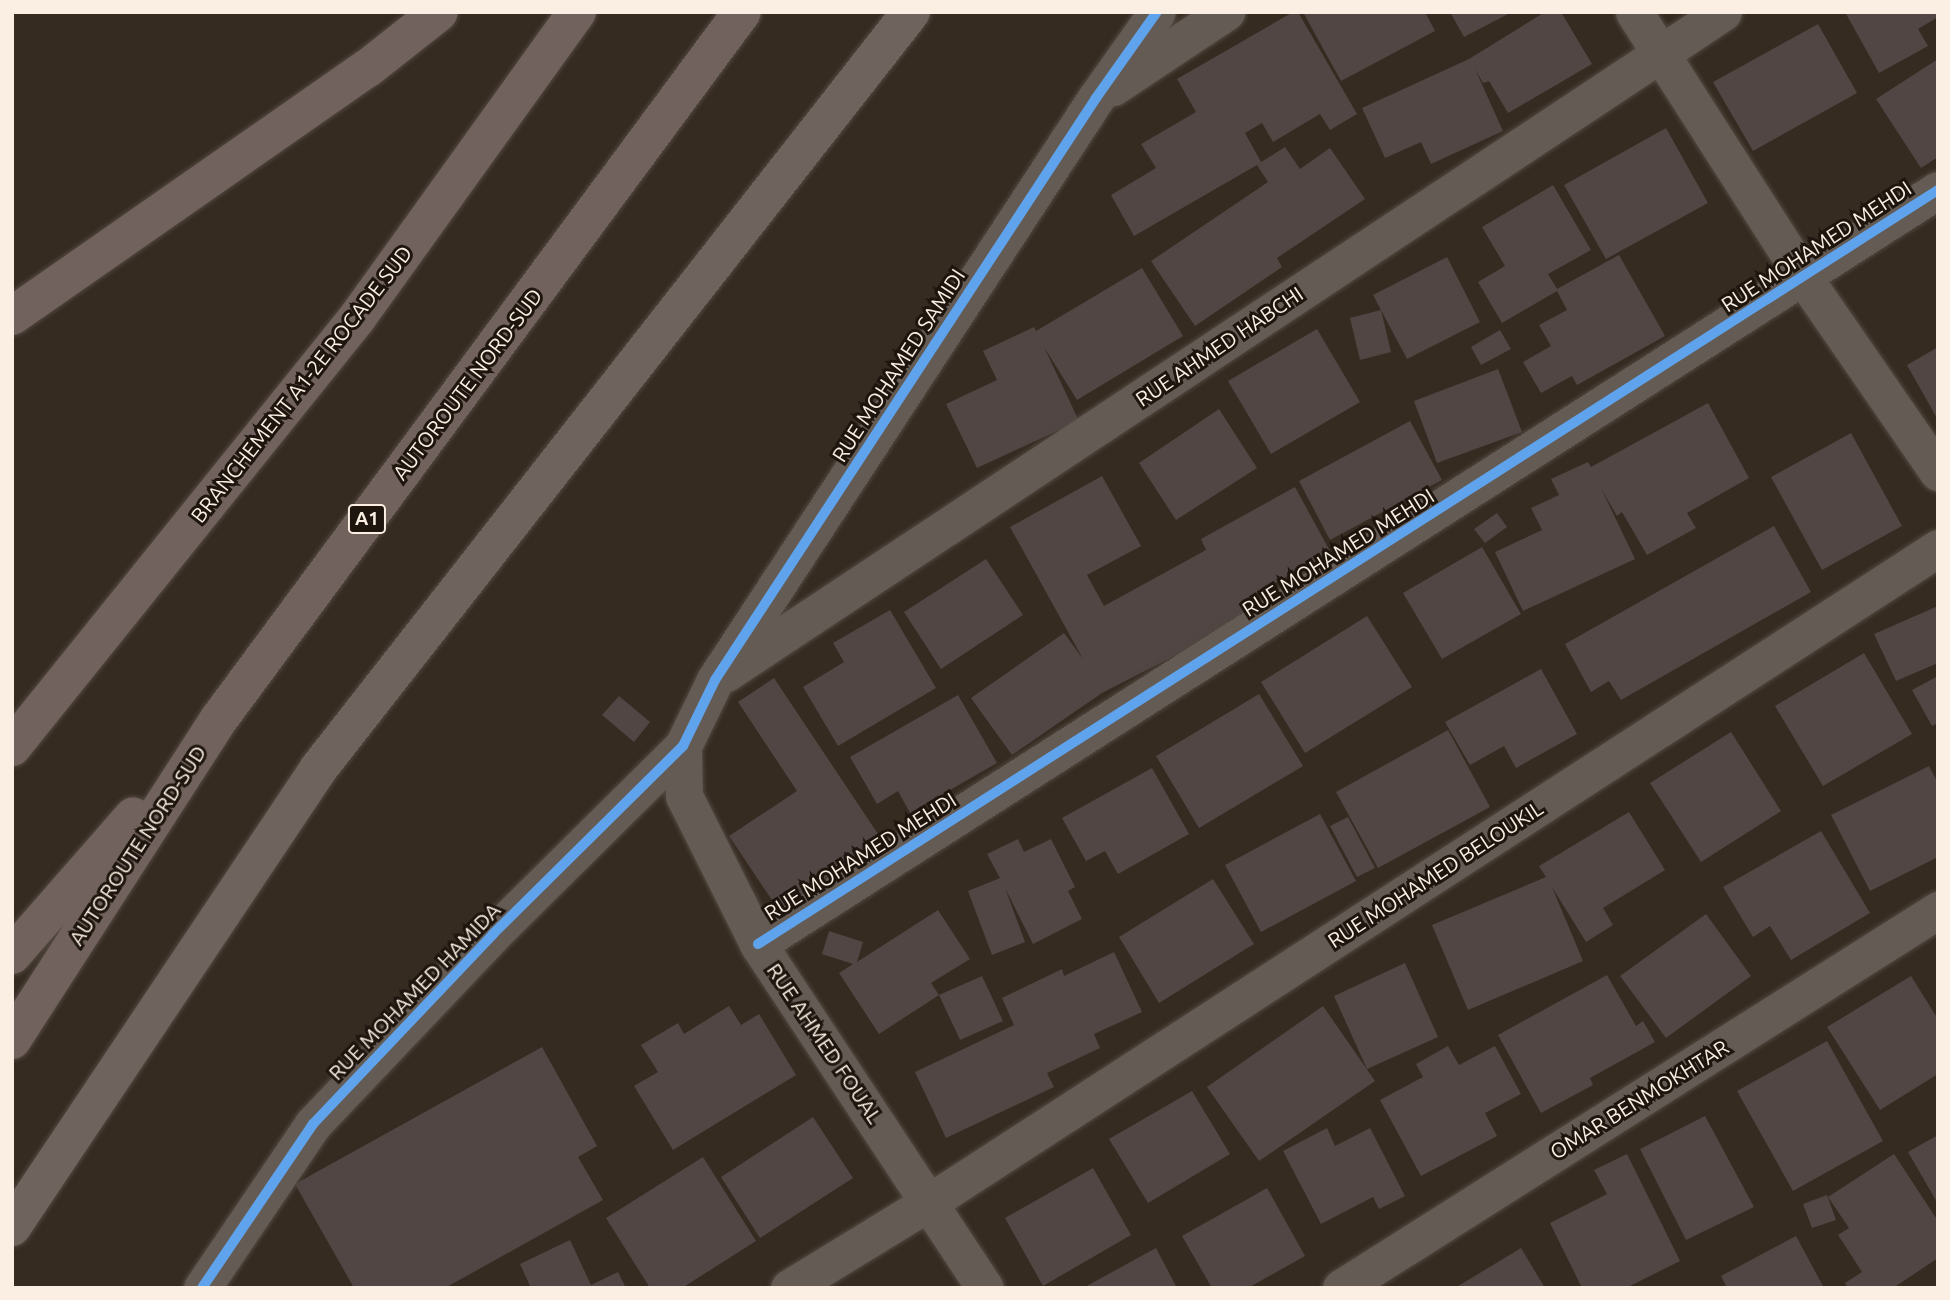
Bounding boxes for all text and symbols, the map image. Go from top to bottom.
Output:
street label: RUE MOHAMED MEHDI [1716,175,1916,317]
street label: BRANCHEMENT A1-2E ROCADE SUD [185,241,417,527]
street label: RUE MOHAMED SAMIDI [826,264,970,466]
street label: RUE AHMED HABCHI [1131,281,1307,411]
street label: AUTOROUTE NORD-SUD [387,283,547,485]
street label: RUE MOHAMED MEHDI [1237,483,1439,621]
road number: A1 [348,504,386,534]
street label: AUTOROUTE NORD-SUD [63,740,211,950]
street label: RUE MOHAMED MEHDI [759,787,961,925]
street label: RUE MOHAMED BELOUKIL [1323,795,1547,953]
street label: RUE MOHAMED HAMIDA [323,897,505,1085]
street label: RUE AHMED FOUAL [762,958,888,1128]
street label: OMAR BENMOKHTAR [1545,1034,1733,1164]

